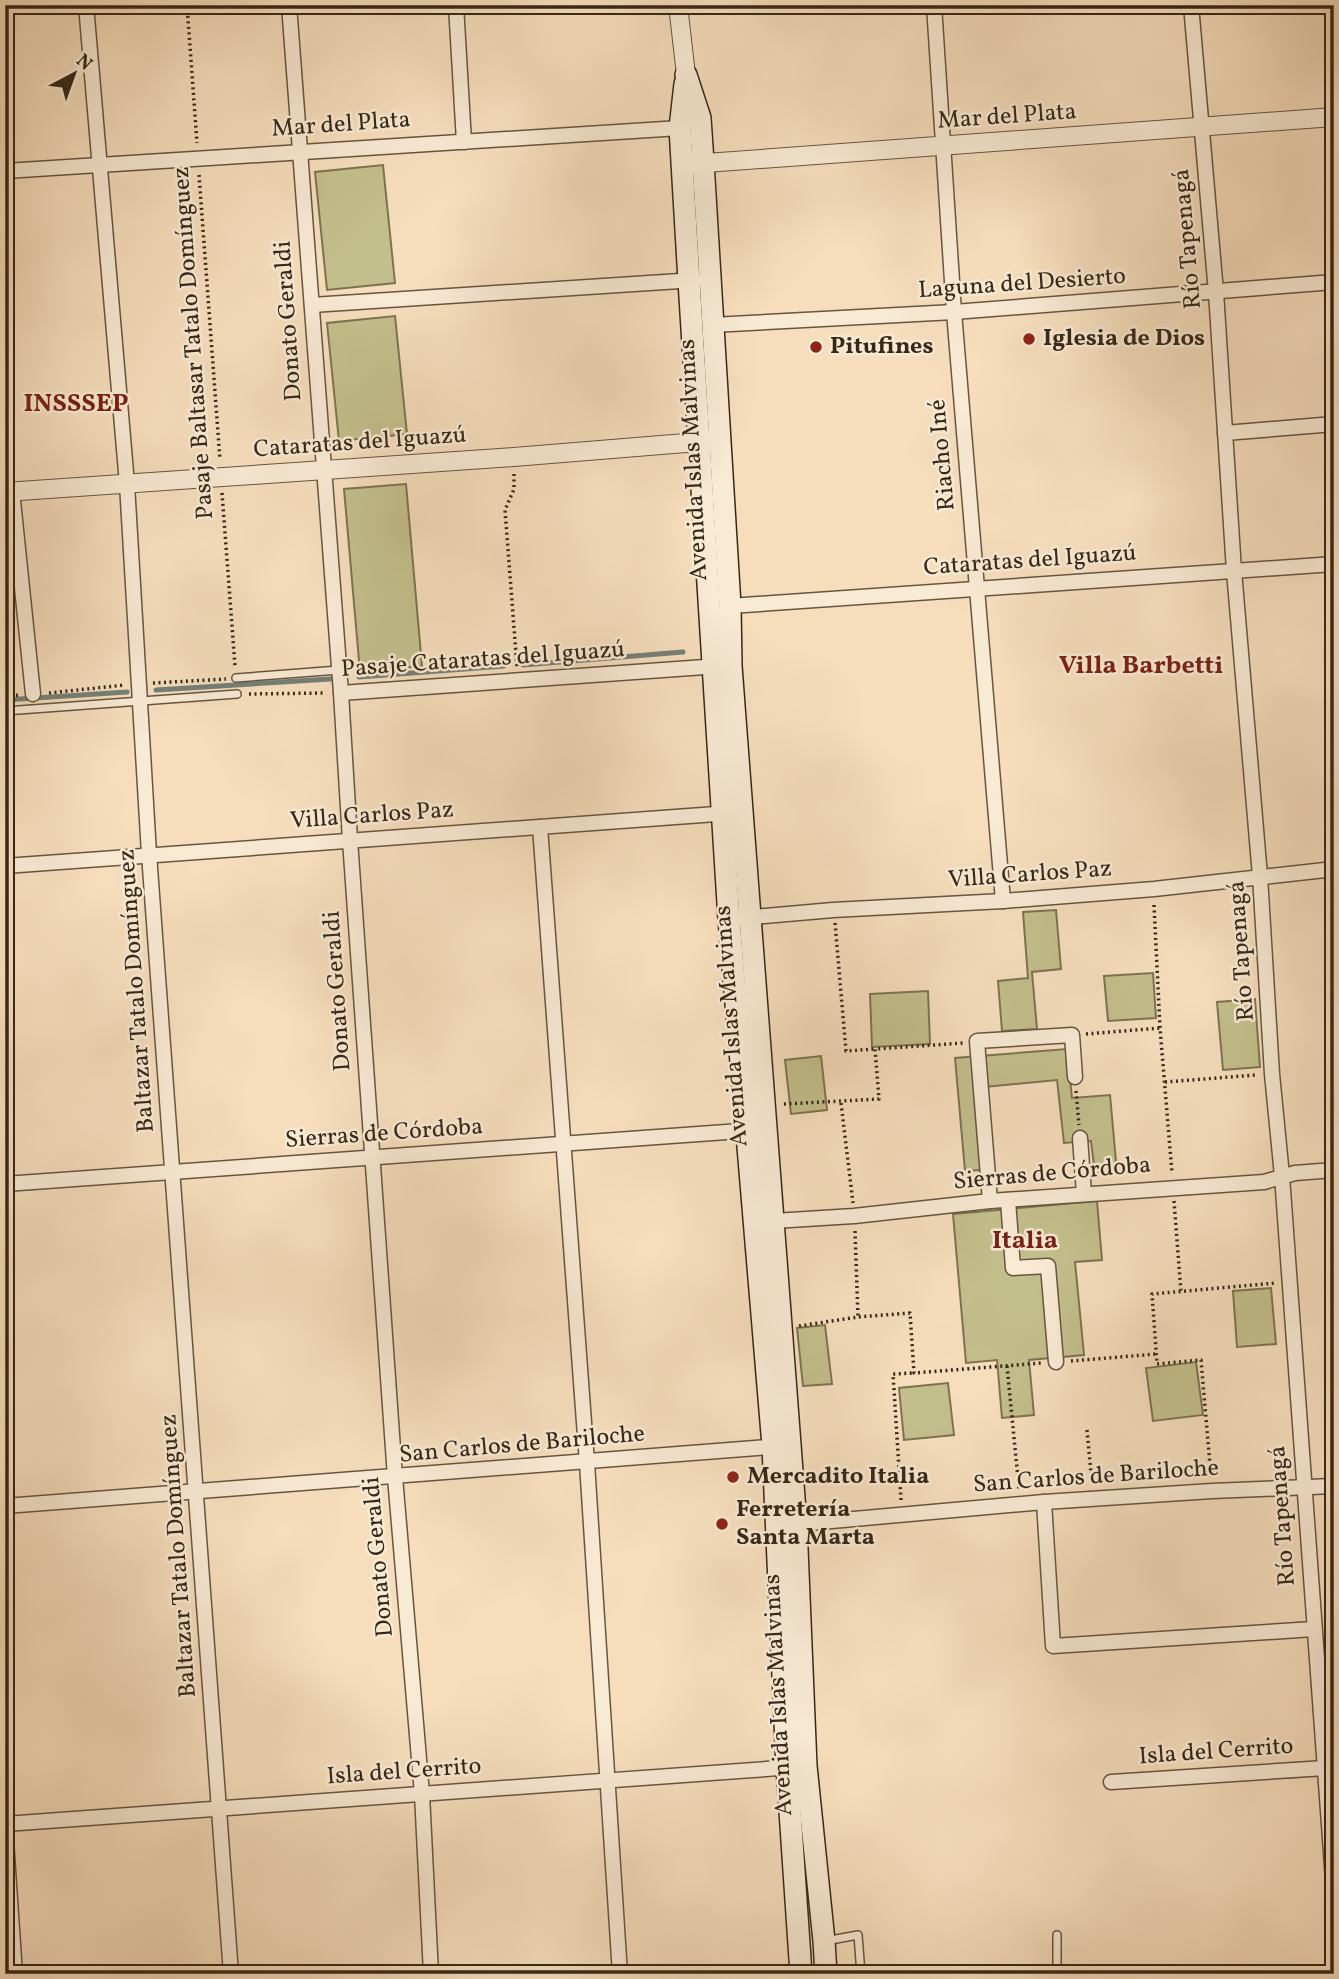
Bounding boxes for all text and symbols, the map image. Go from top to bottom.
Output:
north arrow [38,38,108,108]
text: N [70,48,98,77]
street label: Mar del Plata [936,95,1078,139]
street label: Mar del Plata [270,103,412,147]
street label: Pasaje Baltasar Tatalo Domínguez [165,165,223,521]
street label: Río Tapenagá [1165,167,1211,311]
street label: Donato Geraldi [266,240,312,402]
street label: Laguna del Desierto [917,260,1127,308]
place label: Iglesia de Dios [1043,322,1205,356]
place label: Pitufines [830,330,933,364]
marker: Iglesia de Dios [1021,331,1037,347]
street label: Avenida Islas Malvinas [671,338,717,582]
marker: Pitufines [808,339,824,355]
district label: INSSSEP [23,386,129,422]
street label: Riacho Iné [921,398,965,512]
street label: Cataratas del Iguazú [252,419,468,467]
street label: Cataratas del Iguazú [922,537,1138,585]
street label: Pasaje Cataratas del Iguazú [340,633,626,687]
district label: Villa Barbetti [1059,648,1223,684]
street label: Villa Carlos Paz [289,793,455,839]
street label: Baltazar Tatalo Domínguez [110,848,164,1134]
street label: Villa Carlos Paz [947,852,1113,898]
street label: Río Tapenagá [1220,880,1264,1022]
street label: Avenida Islas Malvinas [707,904,757,1148]
street label: Donato Geraldi [315,910,361,1072]
street label: Sierras de Córdoba [284,1110,484,1158]
street label: Sierras de Córdoba [952,1148,1152,1200]
district label: Italia [992,1223,1058,1259]
street label: Baltazar Tatalo Domínguez [152,1413,206,1699]
street label: San Carlos de Bariloche [398,1417,646,1473]
street label: Río Tapenagá [1261,1445,1305,1587]
street label: San Carlos de Bariloche [972,1451,1220,1503]
place label: Mercadito Italia [747,1460,929,1494]
marker: Mercadito Italia [725,1469,741,1485]
street label: Donato Geraldi [355,1475,403,1639]
place label: Ferretería Santa Marta [736,1493,875,1555]
marker: Ferretería Santa Marta [714,1516,730,1532]
street label: Avenida Islas Malvinas [756,1573,802,1817]
street label: Isla del Cerrito [1138,1730,1294,1774]
street label: Isla del Cerrito [326,1750,482,1794]

